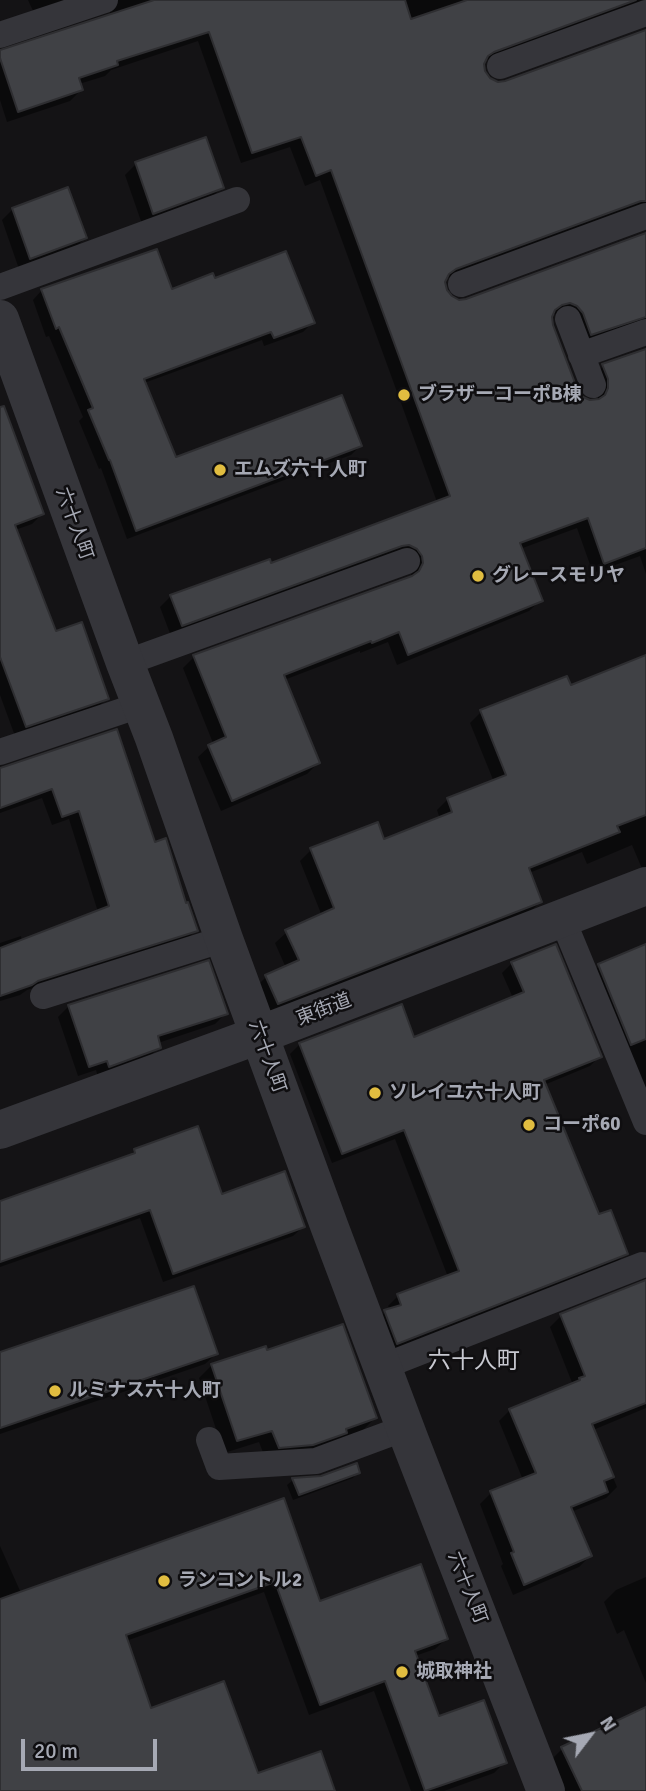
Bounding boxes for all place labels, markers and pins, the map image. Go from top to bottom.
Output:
place label: ブラザーコーポB棟 [418,384,582,406]
marker: ブラザーコーポB棟 [396,387,412,403]
place label: エムズ六十人町 [234,459,367,481]
marker: エムズ六十人町 [212,462,228,478]
place label: グレースモリヤ [492,565,625,587]
marker: グレースモリヤ [470,568,486,584]
place label: ソレイユ六十人町 [389,1082,541,1104]
marker: ソレイユ六十人町 [367,1085,383,1101]
place label: コーポ60 [543,1114,621,1136]
marker: コーポ60 [521,1117,537,1133]
place label: ルミナス六十人町 [69,1380,221,1402]
marker: ルミナス六十人町 [47,1383,63,1399]
place label: ランコントル2 [178,1570,302,1592]
marker: ランコントル2 [156,1573,172,1589]
place label: 城取神社 [416,1661,492,1683]
marker: 城取神社 [394,1664,410,1680]

